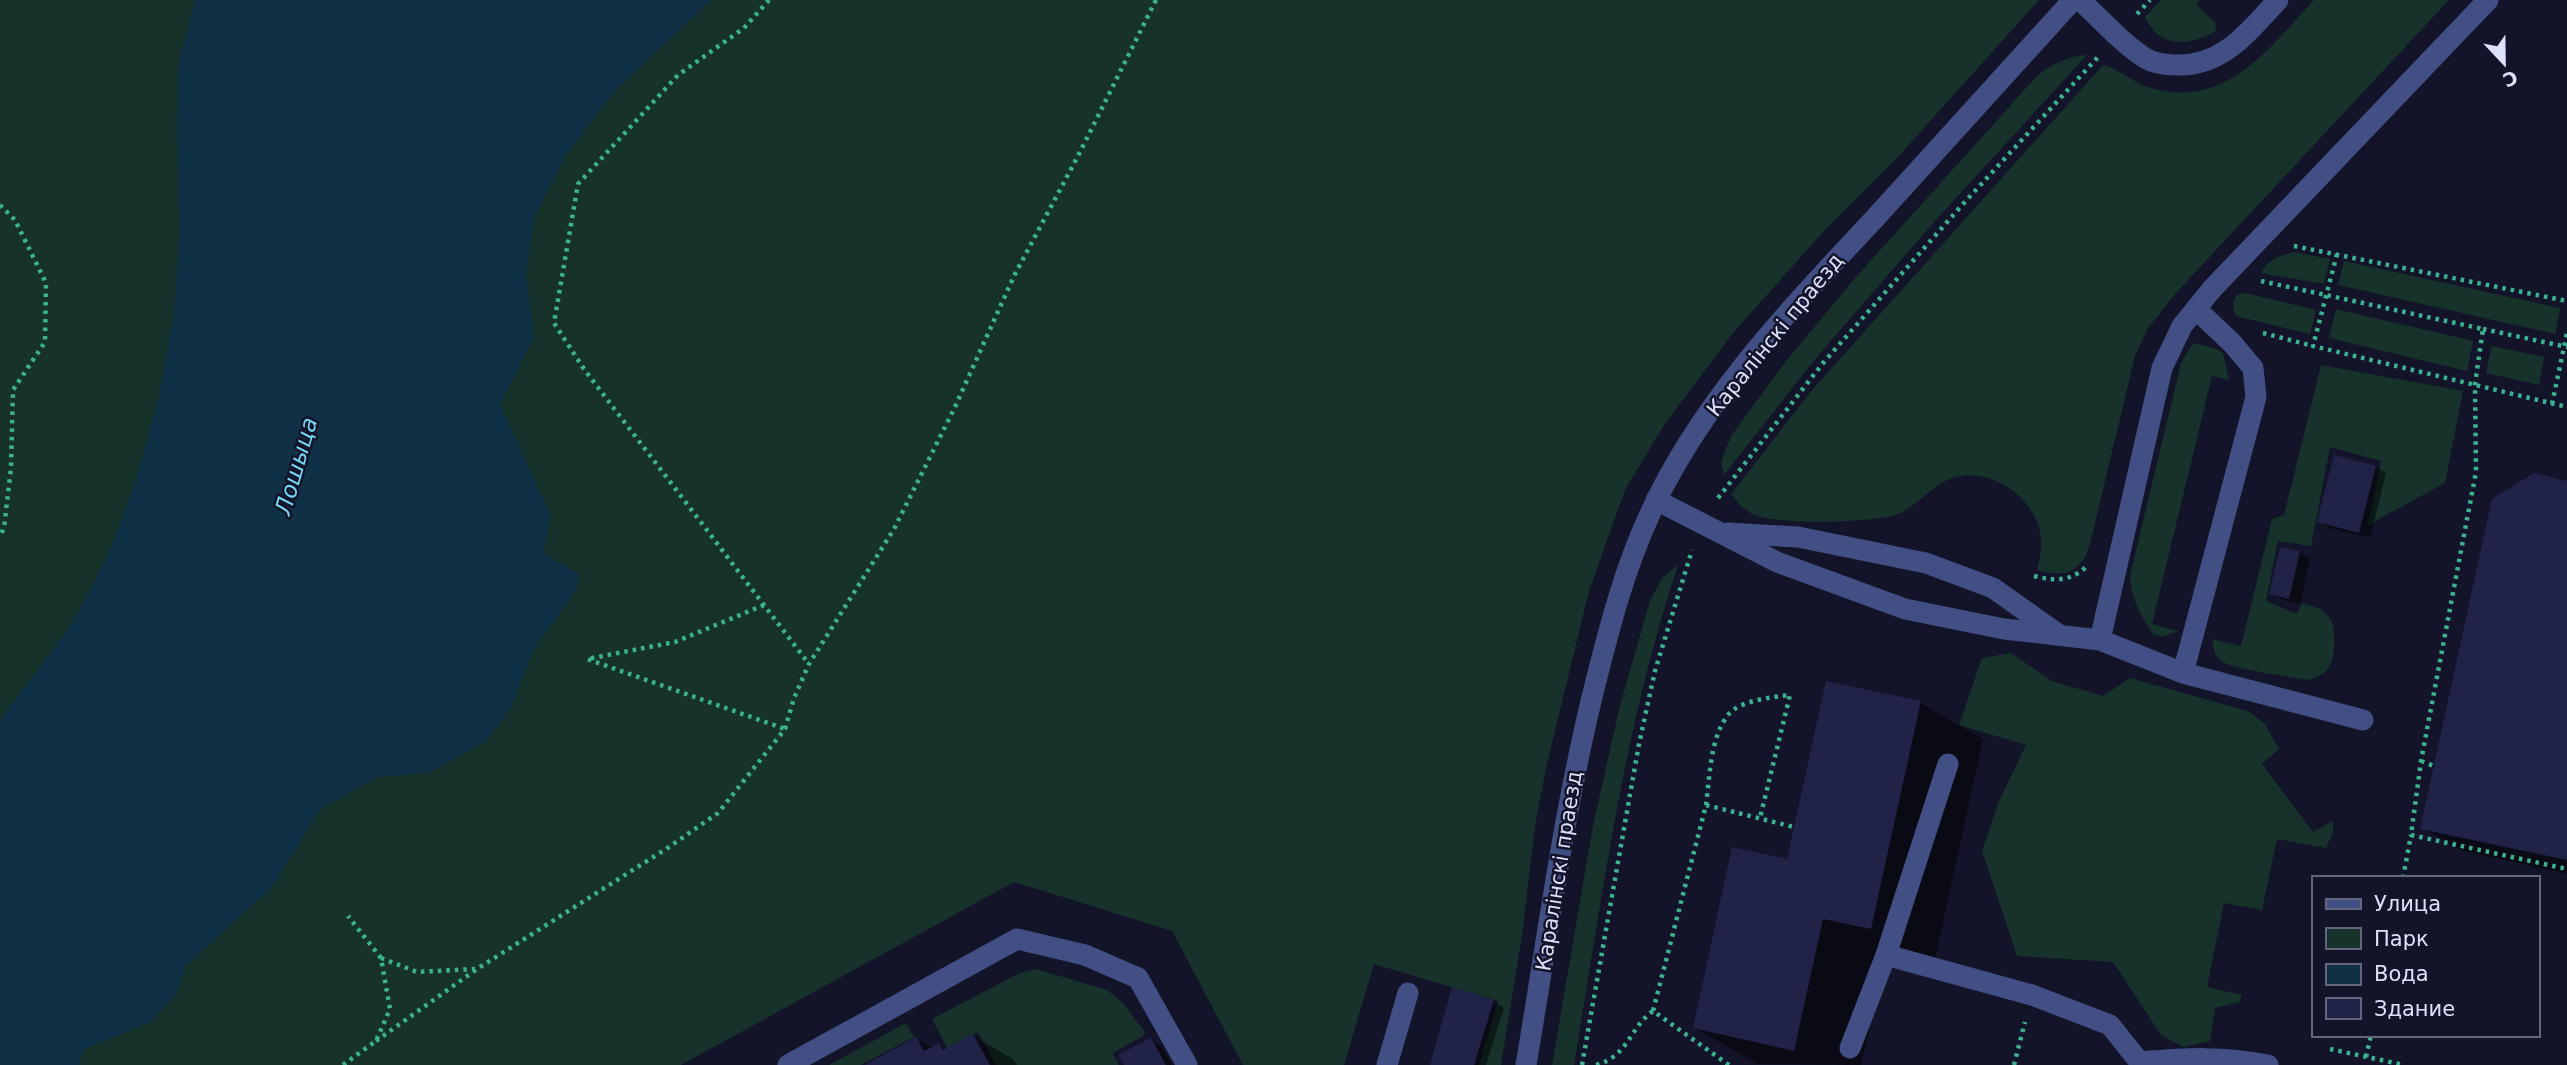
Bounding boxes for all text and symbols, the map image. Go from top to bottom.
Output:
north arrow [2469,28,2539,98]
text: С [2500,66,2521,92]
street label: Каралінскі праезд [1702,249,1848,421]
water label: Лошыца [269,414,322,519]
street label: Каралінскі праезд [1531,769,1587,973]
legend [2312,876,2539,1037]
text: Улица [2374,892,2441,916]
text: Парк [2374,927,2429,951]
text: Вода [2374,962,2429,986]
text: Здание [2374,997,2455,1021]

